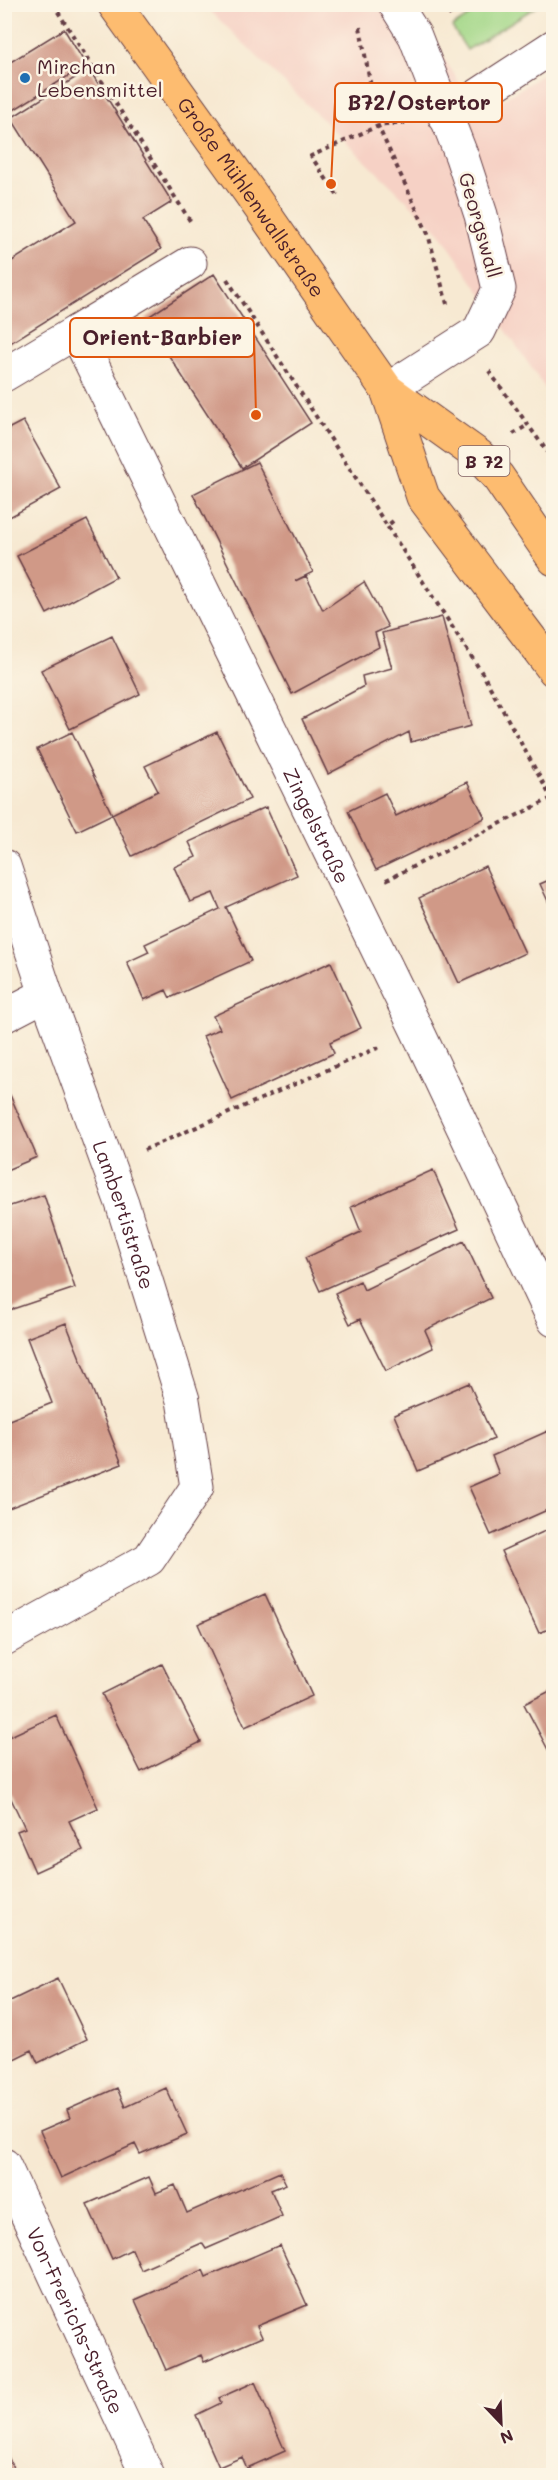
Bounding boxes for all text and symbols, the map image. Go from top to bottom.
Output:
place label: Mirchan Lebensmittel [37,53,163,102]
marker: Mirchan Lebensmittel [18,71,32,85]
callout: B72/Ostertor [335,83,502,122]
text: B72/Ostertor [347,88,491,115]
street label: Große Mühlenwallstraße [172,92,331,302]
street label: Georgswall [454,169,508,281]
callout: Orient-Barbier [70,318,254,357]
text: Orient-Barbier [82,323,242,350]
road number: B 72 [458,446,510,476]
street label: Zingelstraße [278,763,356,888]
street label: Lambertistraße [87,1137,161,1292]
street label: Von-Frerichs-Straße [21,2223,130,2418]
north arrow [471,2393,531,2453]
text: N [497,2425,517,2449]

